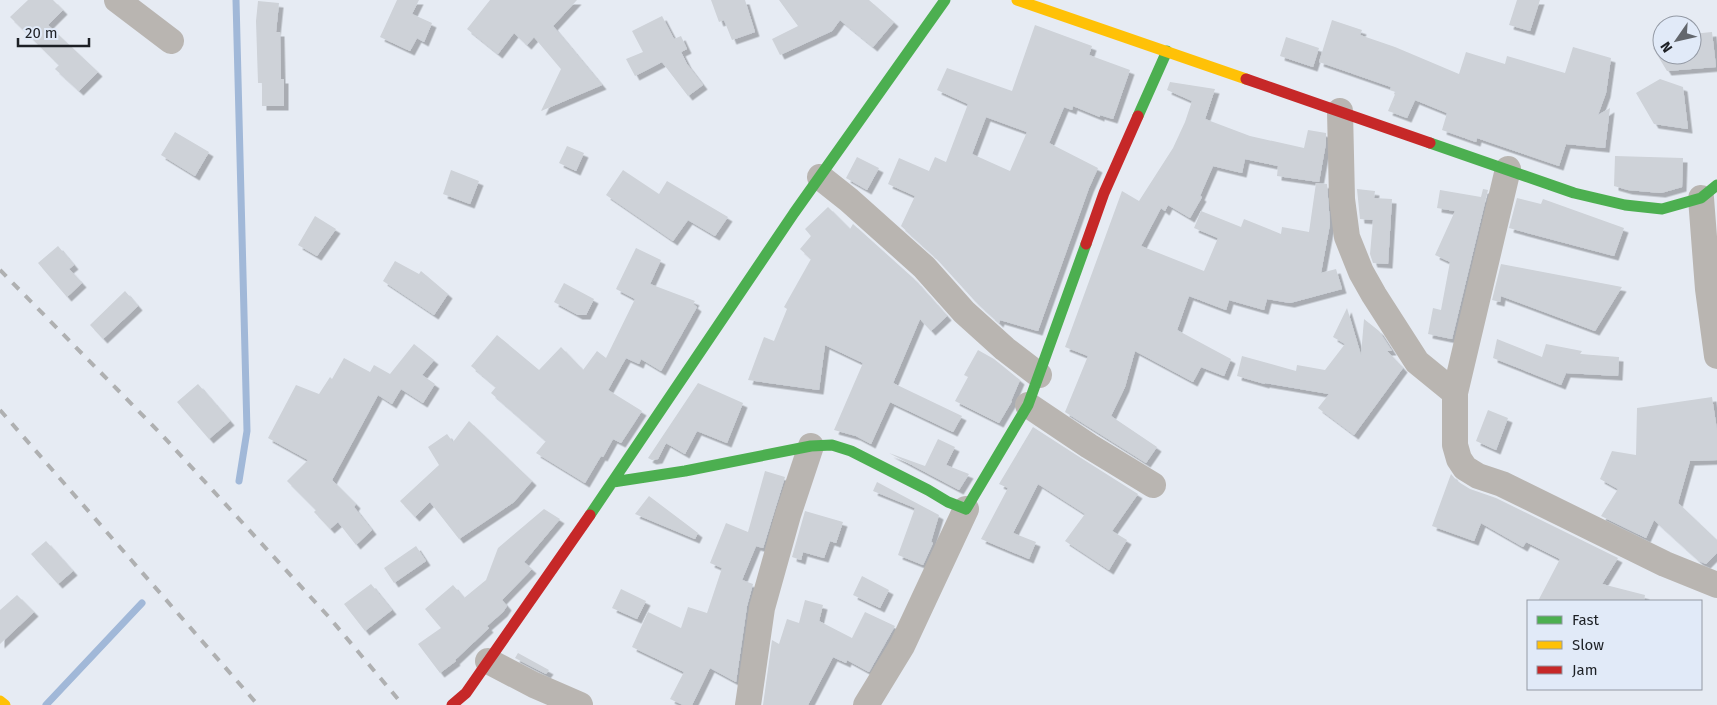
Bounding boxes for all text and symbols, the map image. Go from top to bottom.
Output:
scale bar [18,15,89,47]
north arrow [1652,15,1702,65]
text: 20 m [25,24,58,42]
text: N [1657,38,1676,56]
legend [1527,600,1702,690]
text: Fast [1572,611,1599,629]
text: Slow [1572,636,1604,654]
text: Jam [1572,661,1598,679]

